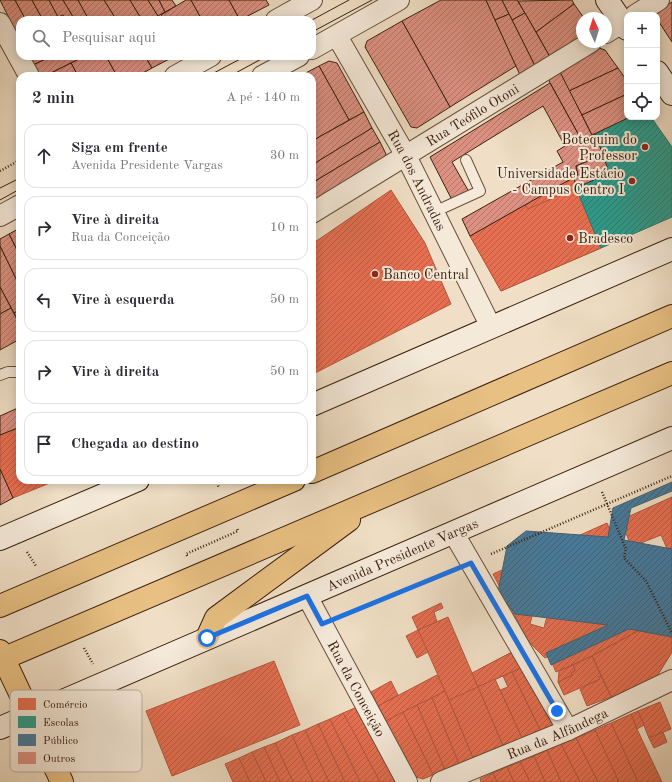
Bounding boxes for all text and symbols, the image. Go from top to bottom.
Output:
north arrow [576,12,612,48]
map controls [624,12,660,120]
button: + [624,12,660,48]
search box [16,16,316,60]
icon: search [30,27,52,49]
text: Pesquisar aqui [62,31,156,46]
button: − [624,48,660,84]
street label: Rua Teófilo Otoni [424,82,522,149]
button: locate [624,84,660,120]
text: 2 min [32,90,75,107]
text: A pé · 140 m [226,91,300,104]
street label: Rua dos Andradas [385,128,448,233]
place label: Botequim do Professor [561,133,637,163]
text: Siga em frente [71,141,168,156]
marker: Botequim do Professor [640,142,650,152]
icon: ahead [33,145,55,167]
text: 30 m [270,149,299,162]
text: Avenida Presidente Vargas [71,159,223,172]
place label: Universidade Estácio - Campus Centro I [497,167,624,197]
marker: Universidade Estácio - Campus Centro I [627,176,637,186]
text: Vire à direita [71,213,159,228]
icon: right [33,217,55,239]
text: 10 m [270,221,299,234]
text: Rua da Conceição [71,231,170,244]
place label: Bradesco [578,232,633,246]
marker: Bradesco [565,233,575,243]
place label: Banco Central [383,268,469,282]
marker: Banco Central [370,269,380,279]
icon: left [33,289,55,311]
text: Vire à esquerda [71,293,175,308]
text: 50 m [270,293,299,306]
icon: right [33,361,55,383]
text: Vire à direita [71,365,159,380]
text: 50 m [270,365,299,378]
icon: arrive [33,433,55,455]
text: Chegada ao destino [71,437,199,452]
street label: Avenida Presidente Vargas [325,517,480,594]
route start [198,629,216,647]
street label: Rua da Conceição [324,639,387,739]
legend [10,690,142,772]
text: Comércio [43,700,87,711]
route end [548,702,566,720]
street label: Rua da Alfândega [505,706,610,762]
text: Escolas [43,718,79,729]
text: Público [43,736,78,747]
text: Outros [43,754,75,765]

